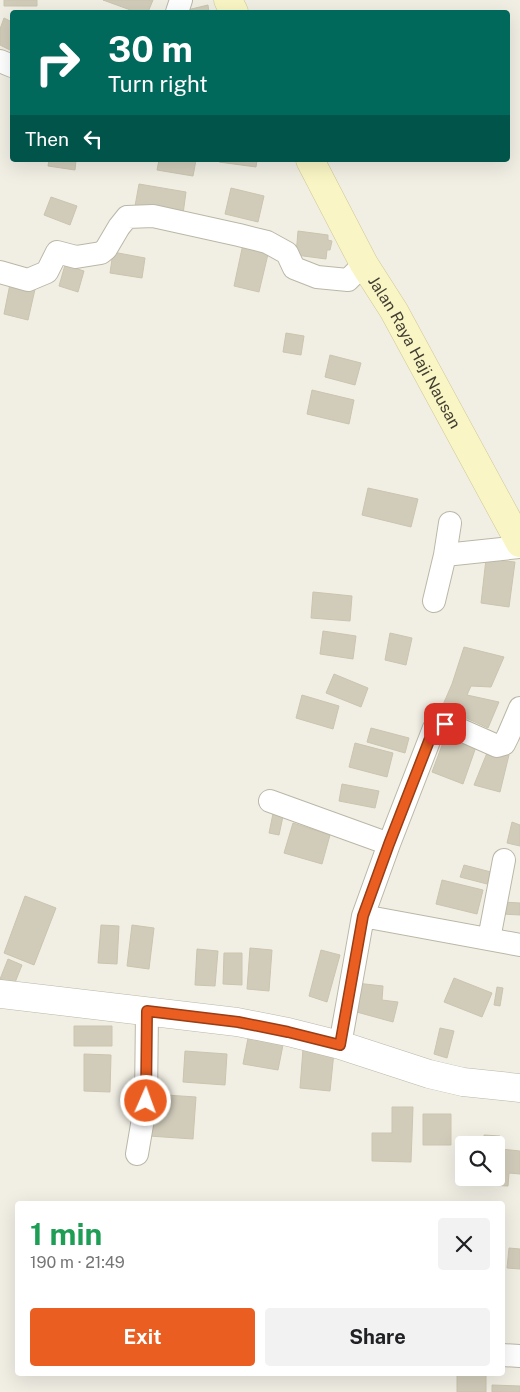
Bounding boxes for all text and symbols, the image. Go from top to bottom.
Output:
text: 30 m [108,29,193,70]
icon: right [25,30,90,95]
text: Turn right [108,71,208,97]
icon: left [79,125,107,153]
text: Then [25,128,69,150]
street label: Jalan Raya Haji Nausan [365,272,465,432]
pin [424,703,466,745]
icon: arrive [431,710,459,738]
position arrow [119,1074,171,1126]
map controls [455,1136,505,1186]
button: search [455,1136,505,1186]
text: 1 min [30,1216,102,1252]
button: close [438,1218,490,1270]
text: 190 m · 21:49 [30,1253,125,1272]
button: Exit [30,1308,255,1366]
button: Share [265,1308,490,1366]

